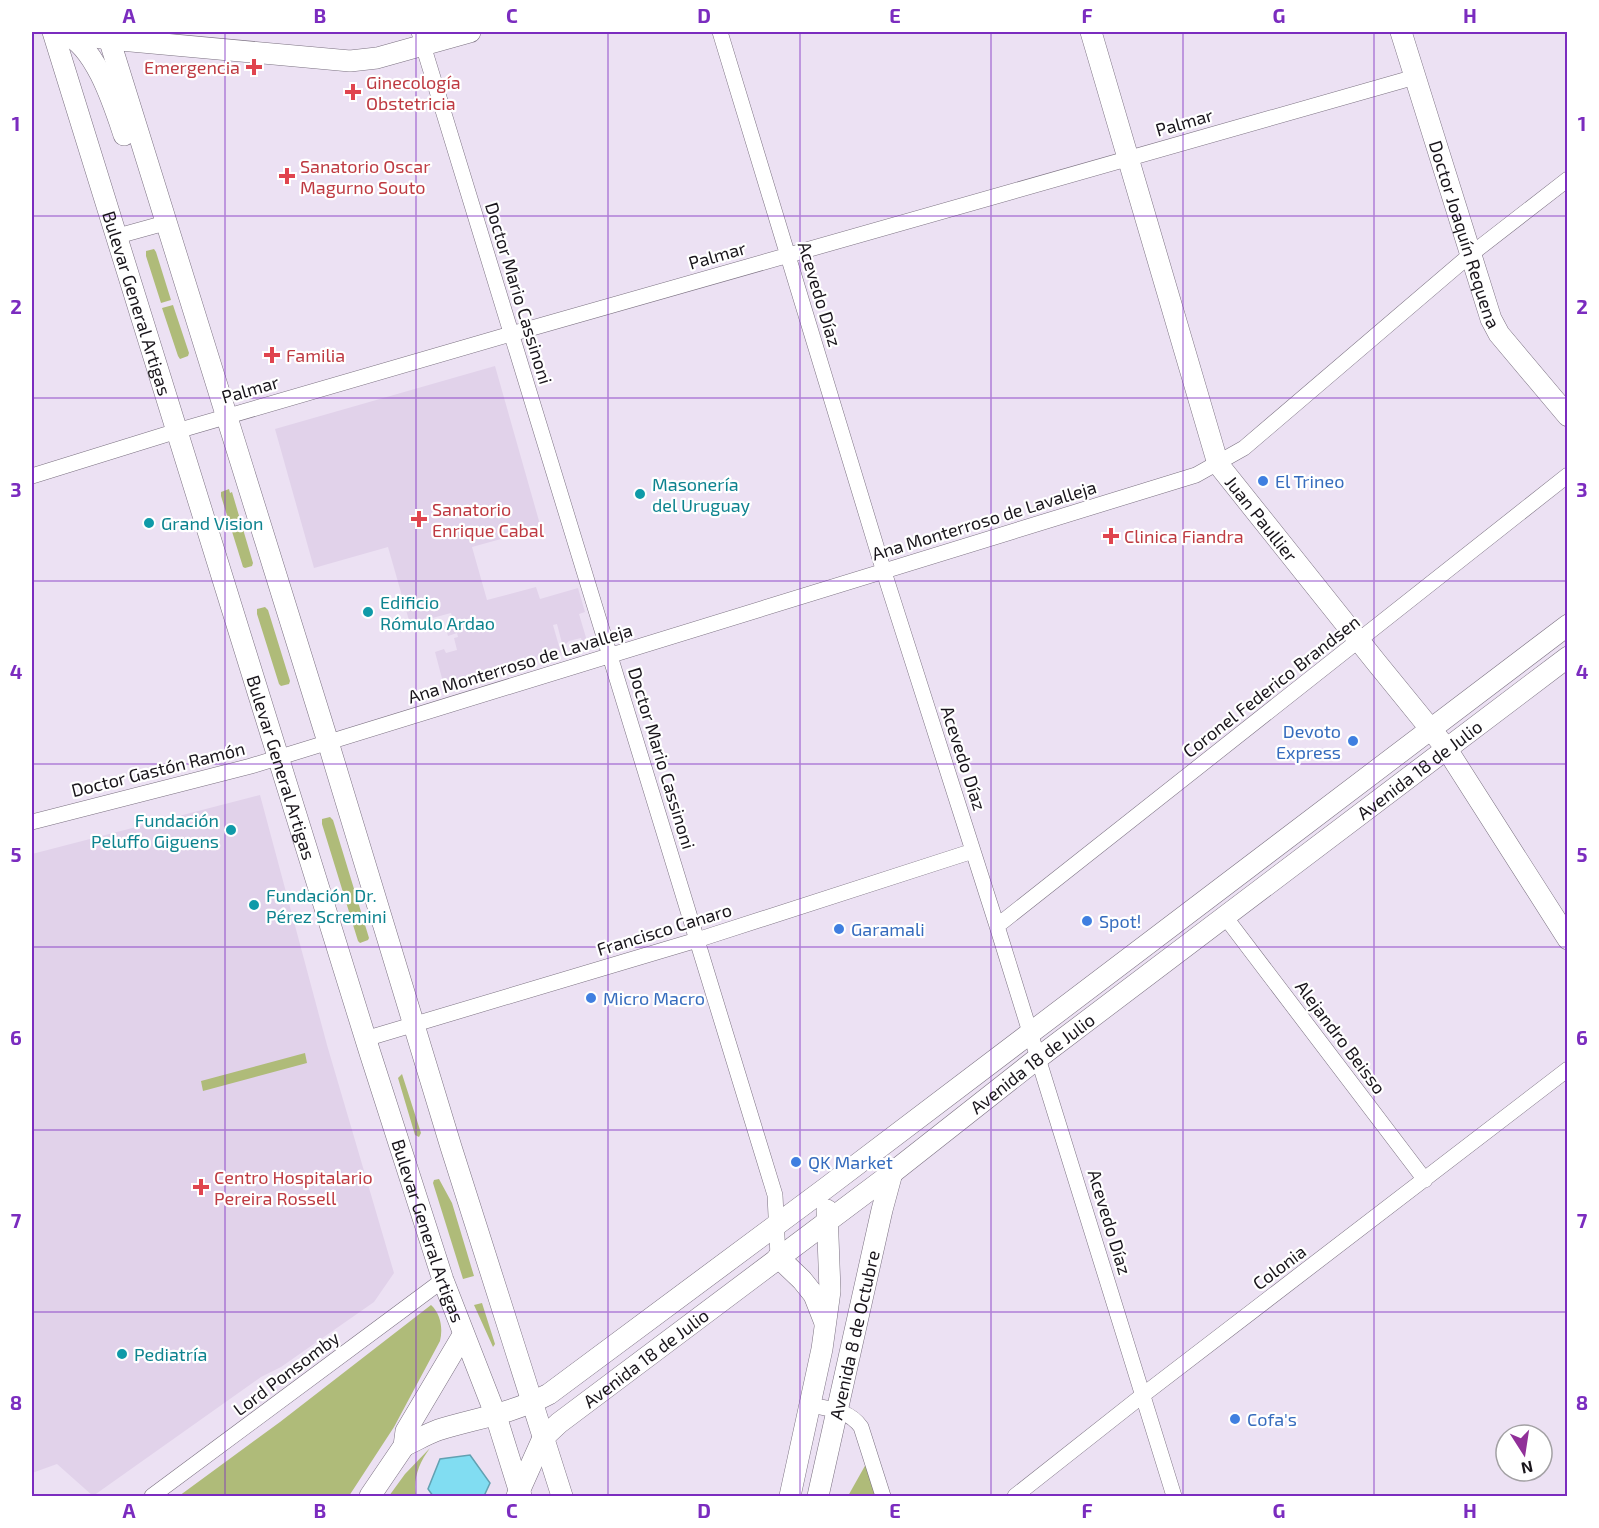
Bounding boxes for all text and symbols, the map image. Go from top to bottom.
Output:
text: A [122,3,136,27]
text: B [314,3,326,27]
text: C [506,3,518,27]
text: D [697,3,711,27]
text: E [889,3,901,27]
text: F [1081,3,1093,27]
text: G [1273,3,1285,27]
text: H [1463,3,1477,27]
place label: Emergencia [144,56,240,78]
marker: Emergencia [245,58,263,76]
place label: Ginecología Obstetricia [366,71,461,114]
marker: Ginecología Obstetricia [344,83,362,101]
street label: Palmar [1153,103,1215,141]
text: 1 [12,111,20,135]
text: 1 [1578,111,1586,135]
street label: Doctor Joaquín Requena [1425,138,1505,332]
place label: Sanatorio Oscar Magurno Souto [300,155,430,198]
marker: Sanatorio Oscar Magurno Souto [278,167,296,185]
street label: Doctor Mario Cassinoni [481,199,557,387]
street label: Bulevar General Artigas [98,208,176,398]
street label: Palmar [686,236,748,274]
street label: Acevedo Díaz [794,239,846,349]
text: 2 [10,294,22,318]
text: 2 [1576,294,1588,318]
place label: Familia [286,344,345,366]
marker: Familia [263,346,281,364]
street label: Palmar [219,370,281,408]
place label: El Trineo [1275,470,1344,492]
street label: Juan Paullier [1221,471,1302,566]
place label: Masonería del Uruguay [652,473,751,516]
marker: El Trineo [1256,474,1270,488]
street label: Ana Monterroso de Lavalleja [869,475,1099,565]
text: 3 [10,477,22,501]
text: 3 [1576,477,1588,501]
marker: Masonería del Uruguay [633,487,647,501]
place label: Sanatorio Enrique Cabal [432,498,545,541]
marker: Sanatorio Enrique Cabal [410,510,428,528]
place label: Grand Vision [161,512,263,534]
marker: Grand Vision [142,516,156,530]
place label: Clinica Fiandra [1124,525,1244,547]
marker: Clinica Fiandra [1102,527,1120,545]
place label: Edificio Rómulo Ardao [380,591,495,634]
marker: Edificio Rómulo Ardao [361,605,375,619]
street label: Coronel Federico Brandsen [1178,610,1364,762]
street label: Ana Monterroso de Lavalleja [405,618,635,708]
text: 4 [10,659,23,683]
text: 4 [1576,659,1589,683]
street label: Doctor Mario Cassinoni [624,664,700,852]
street label: Bulevar General Artigas [242,672,320,862]
street label: Acevedo Díaz [937,703,991,813]
street label: Avenida 18 de Julio [1352,715,1486,824]
place label: Devoto Express [1276,720,1341,763]
marker: Devoto Express [1346,734,1360,748]
street label: Doctor Gastón Ramón [69,737,247,801]
place label: Fundación Peluffo Giguens [91,809,219,852]
marker: Fundación Peluffo Giguens [224,823,238,837]
text: 5 [10,842,22,866]
text: 5 [1576,842,1588,866]
place label: Fundación Dr. Pérez Scremini [266,884,387,927]
marker: Fundación Dr. Pérez Scremini [247,898,261,912]
street label: Francisco Canaro [594,898,734,960]
place label: Spot! [1099,910,1142,932]
marker: Spot! [1080,914,1094,928]
place label: Garamali [851,918,925,940]
marker: Garamali [832,922,846,936]
street label: Alejandro Beisso [1291,976,1391,1098]
place label: Micro Macro [603,987,705,1009]
marker: Micro Macro [584,991,598,1005]
street label: Avenida 18 de Julio [966,1008,1099,1118]
text: 6 [10,1025,22,1049]
text: 6 [1576,1025,1588,1049]
street label: Bulevar General Artigas [387,1136,469,1325]
place label: QK Market [808,1151,893,1173]
marker: QK Market [789,1155,803,1169]
place label: Centro Hospitalario Pereira Rossell [214,1166,373,1209]
street label: Acevedo Díaz [1084,1167,1136,1277]
marker: Centro Hospitalario Pereira Rossell [192,1178,210,1196]
text: 7 [11,1208,22,1232]
text: 7 [1577,1208,1588,1232]
street label: Colonia [1248,1240,1310,1294]
street label: Avenida 8 de Octubre [824,1248,884,1422]
street label: Avenida 18 de Julio [579,1304,713,1412]
street label: Lord Ponsomby [229,1326,344,1420]
place label: Pediatría [134,1343,207,1365]
marker: Pediatría [115,1347,129,1361]
text: 8 [10,1390,22,1414]
text: 8 [1576,1390,1588,1414]
place label: Cofa's [1247,1408,1297,1430]
marker: Cofa's [1228,1412,1242,1426]
north arrow [1494,1423,1554,1483]
text: N [1520,1458,1535,1479]
text: A [122,1498,136,1522]
text: B [314,1498,326,1522]
text: C [506,1498,518,1522]
text: D [697,1498,711,1522]
text: E [889,1498,901,1522]
text: F [1081,1498,1093,1522]
text: G [1273,1498,1285,1522]
text: H [1463,1498,1477,1522]

